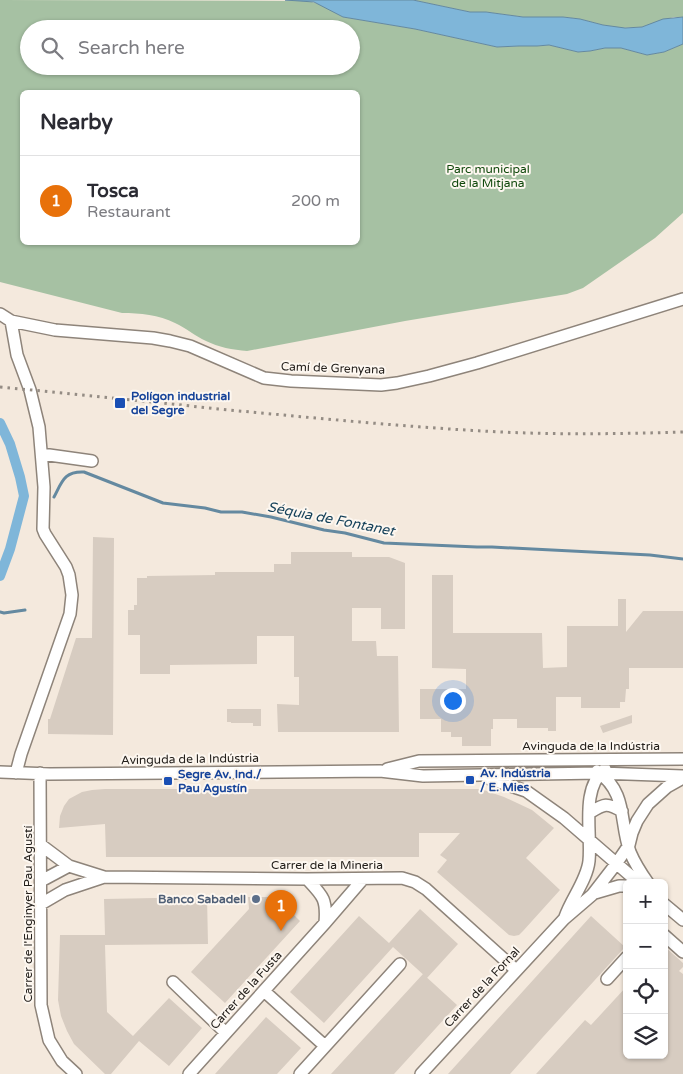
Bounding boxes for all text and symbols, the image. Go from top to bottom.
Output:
search box [20,20,360,75]
icon: search [38,34,66,62]
text: Search here [78,37,185,59]
text: Nearby [40,110,113,135]
park label: Parc municipal de la Mitjana [446,162,530,190]
text: Tosca [87,180,139,202]
text: 1 [51,191,61,211]
text: 200 m [291,191,340,211]
text: Restaurant [87,202,171,222]
street label: Camí de Grenyana [281,359,385,377]
place label: Polígon industrial del Segre [131,389,230,418]
marker: Polígon industrial del Segre [113,396,127,410]
water label: Séquia de Fontanet [266,498,398,540]
your location [440,688,466,714]
street label: Avinguda de la Indústria [522,739,660,753]
street label: Avinguda de la Indústria [121,751,259,767]
place label: Av. Indústria / E. Mies [480,766,551,794]
place label: Segre Av. Ind./ Pau Agustín [178,767,261,796]
marker: Av. Indústria / E. Mies [464,774,476,786]
marker: Segre Av. Ind./ Pau Agustín [162,775,174,787]
street label: Carrer de l'Enginyer Pau Agustí [21,825,35,1003]
street label: Carrer de la Mineria [271,858,383,872]
map controls [623,879,668,1059]
button: + [623,879,668,924]
pin: 1 [265,890,297,931]
place label: Banco Sabadell [158,892,246,906]
marker: Banco Sabadell [250,893,262,905]
button: − [623,924,668,969]
street label: Carrer de la Fornal [441,944,523,1030]
street label: Carrer de la Fusta [207,948,285,1032]
button: locate [623,969,668,1014]
button: layers [623,1014,668,1059]

